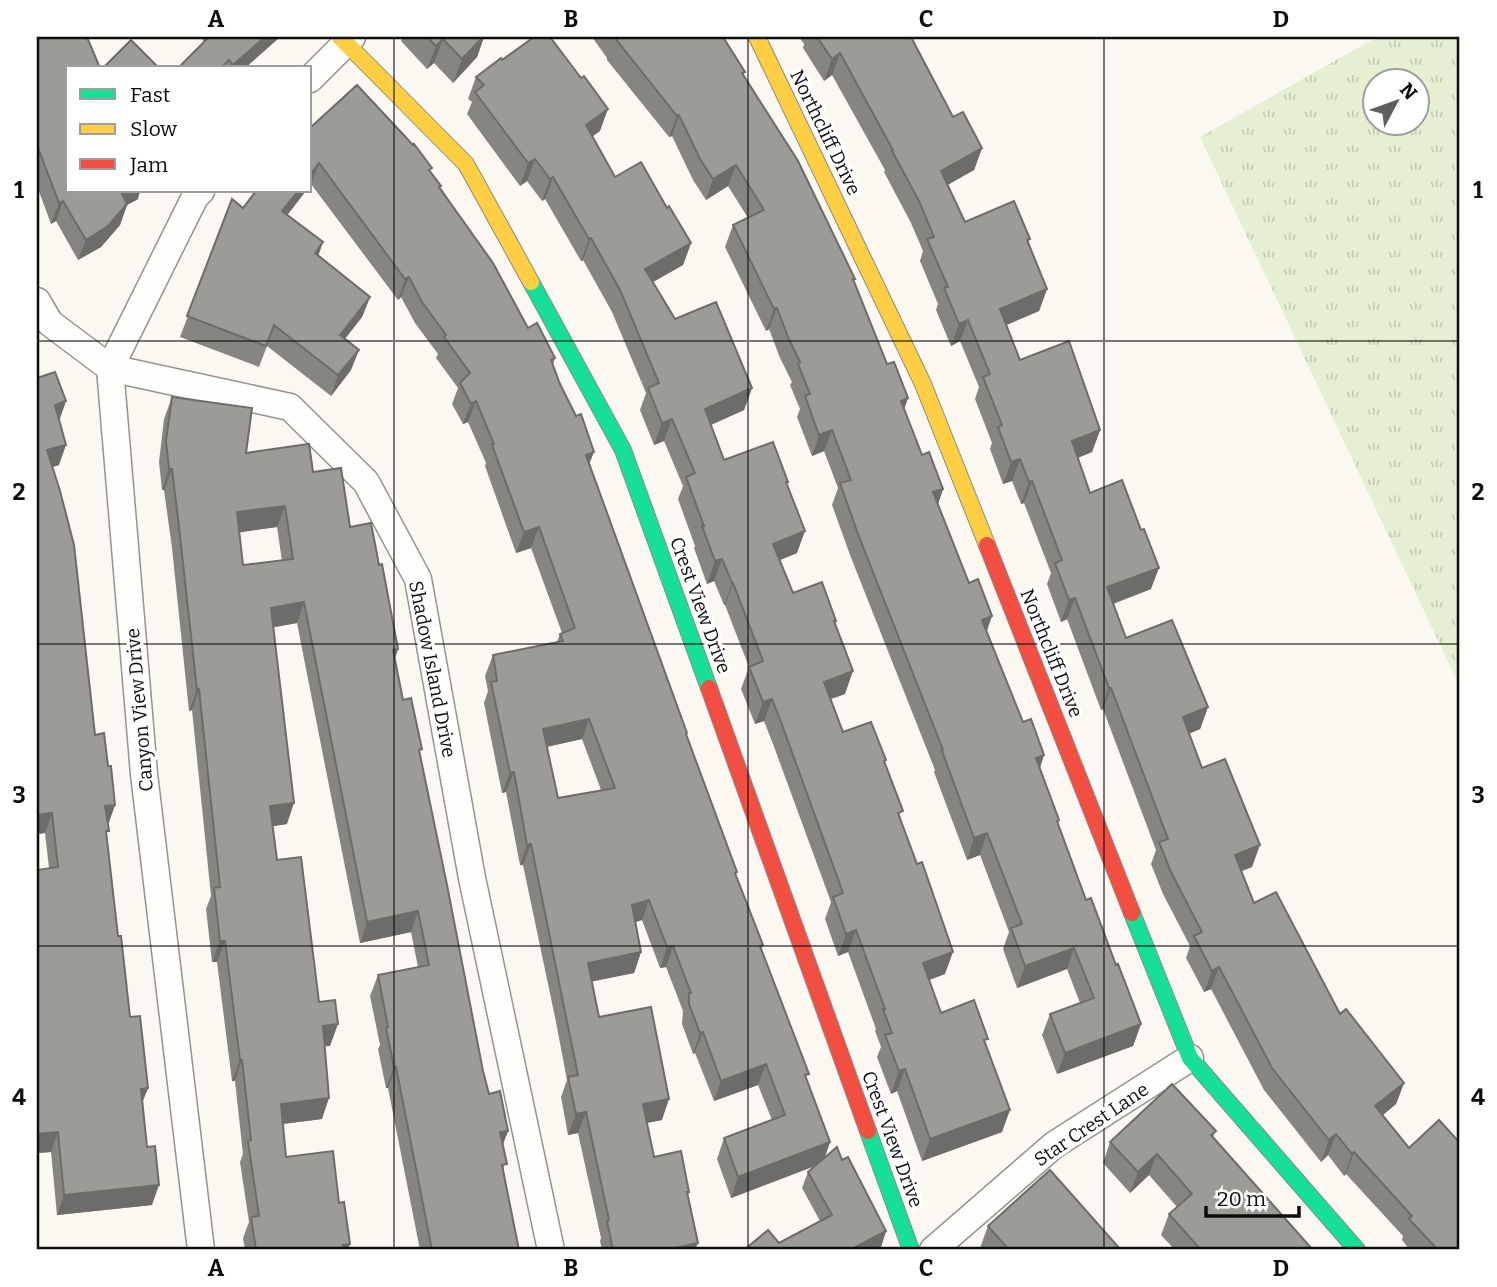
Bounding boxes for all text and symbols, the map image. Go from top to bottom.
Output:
text: A [208,5,225,33]
text: B [564,5,578,33]
text: C [919,5,933,33]
text: D [1273,5,1289,33]
legend [66,66,312,192]
street label: Northcliff Drive [785,66,866,199]
north arrow [1360,66,1430,136]
text: N [1395,78,1422,105]
text: Fast [130,82,171,108]
text: Slow [130,116,177,142]
text: Jam [129,152,168,178]
text: 1 [14,176,24,204]
text: 1 [1473,176,1483,204]
text: 2 [13,478,26,506]
text: 2 [1472,478,1485,506]
street label: Crest View Drive [665,534,736,677]
street label: Shadow Island Drive [404,579,461,759]
street label: Northcliff Drive [1015,586,1088,721]
street label: Canyon View Drive [121,627,158,793]
text: 3 [12,781,26,809]
text: 3 [1471,781,1485,809]
street label: Crest View Drive [857,1068,928,1211]
street label: Star Crest Lane [1030,1078,1153,1171]
text: 4 [12,1083,26,1111]
text: 4 [1471,1083,1485,1111]
scale bar [1206,1175,1299,1219]
text: 20 m [1217,1186,1266,1212]
text: A [208,1254,225,1282]
text: B [564,1254,578,1282]
text: C [919,1254,933,1282]
text: D [1273,1254,1289,1282]

